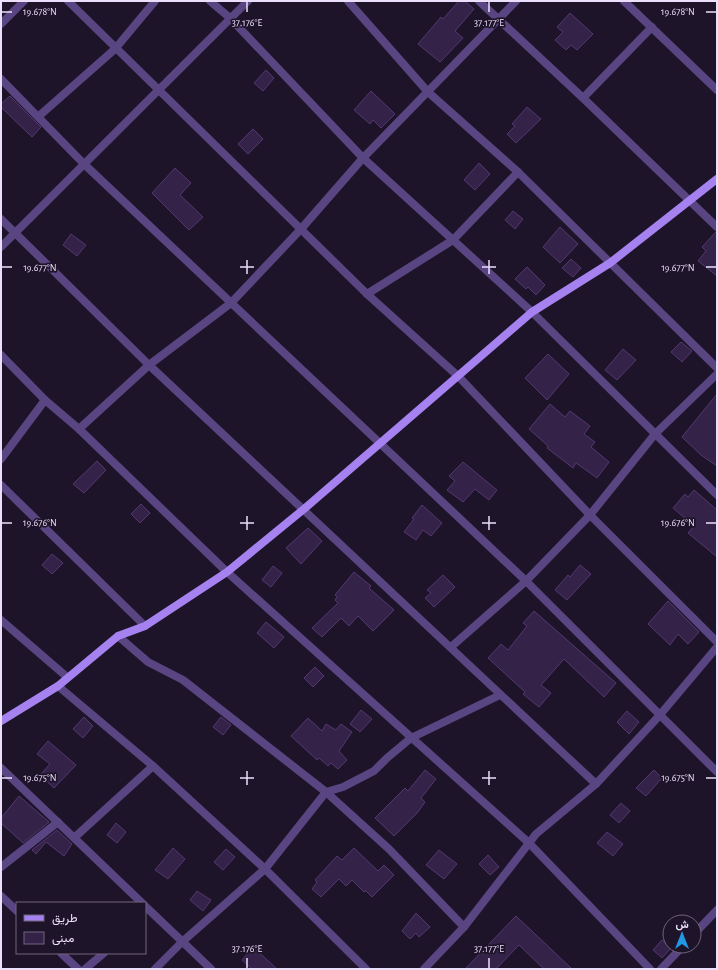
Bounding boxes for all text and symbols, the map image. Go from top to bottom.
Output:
text: 19.678°N [23,7,57,17]
text: 19.678°N [661,7,695,17]
text: 37.176°E [232,18,262,28]
text: 37.177°E [474,18,504,28]
text: 19.677°N [23,263,57,273]
text: 19.677°N [661,263,695,273]
text: 19.676°N [23,518,57,528]
text: 19.676°N [661,518,695,528]
text: 19.675°N [23,773,57,783]
text: 19.675°N [661,773,695,783]
legend [16,902,146,954]
text: طريق [52,912,78,926]
north arrow [662,914,702,954]
text: ش [675,919,689,931]
text: مبنى [52,932,74,946]
text: 37.176°E [232,944,262,954]
text: 37.177°E [474,944,504,954]

